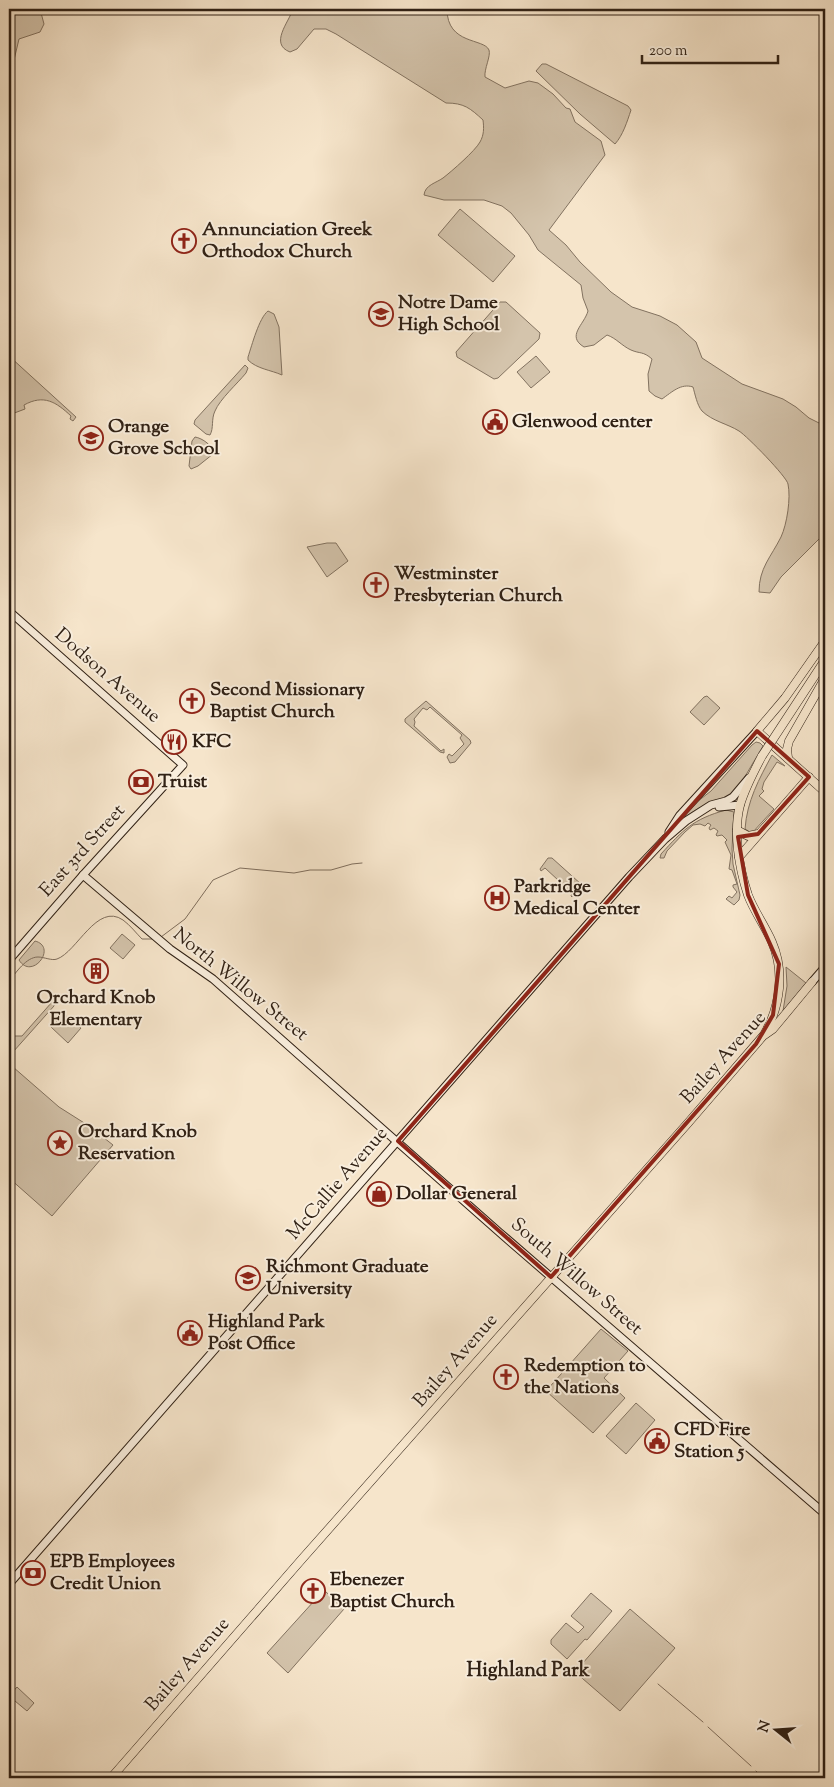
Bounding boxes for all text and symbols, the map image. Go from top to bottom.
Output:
scale bar [642,32,778,64]
text: 200 m [649,41,688,62]
place label: Annunciation Greek Orthodox Church [202,217,373,266]
church icon: Annunciation Greek Orthodox Church [171,228,197,254]
place label: Notre Dame High School [398,290,500,339]
school or university icon: Notre Dame High School [368,301,394,327]
public building icon: Glenwood center [482,409,508,435]
place label: Glenwood center [512,409,653,436]
place label: Orange Grove School [108,414,220,463]
school or university icon: Orange Grove School [78,425,104,451]
place label: Westminster Presbyterian Church [394,561,564,610]
church icon: Westminster Presbyterian Church [363,572,389,598]
street label: Dodson Avenue [48,622,166,730]
place label: Second Missionary Baptist Church [210,677,365,726]
church icon: Second Missionary Baptist Church [179,688,205,714]
restaurant icon: KFC [161,729,187,755]
place label: KFC [192,729,232,756]
bank icon: Truist [128,769,154,795]
place label: Truist [158,769,208,796]
street label: East 3rd Street [34,798,132,903]
place label: Parkridge Medical Center [514,874,641,923]
hospital icon: Parkridge Medical Center [484,885,510,911]
street label: North Willow Street [167,922,314,1048]
building icon: Orchard Knob Elementary [83,958,109,984]
place label: Orchard Knob Elementary [37,985,156,1034]
street label: Bailey Avenue [675,1005,773,1110]
place label: Orchard Knob Reservation [78,1119,197,1168]
street label: McCallie Avenue [281,1122,395,1246]
place icon: Orchard Knob Reservation [47,1130,73,1156]
shop icon: Dollar General [366,1181,392,1207]
place label: Dollar General [396,1181,518,1208]
street label: South Willow Street [504,1212,648,1342]
place label: Richmont Graduate University [266,1254,429,1303]
school or university icon: Richmont Graduate University [235,1265,261,1291]
street label: Bailey Avenue [407,1308,505,1414]
place label: Highland Park Post Office [208,1309,326,1358]
public building icon: Highland Park Post Office [177,1320,203,1346]
place label: Redemption to the Nations [524,1353,646,1402]
church icon: Redemption to the Nations [493,1364,519,1390]
place label: CFD Fire Station 5 [674,1417,751,1466]
public building icon: CFD Fire Station 5 [644,1428,670,1454]
place label: EPB Employees Credit Union [50,1549,175,1598]
bank icon: EPB Employees Credit Union [20,1560,46,1586]
place label: Ebenezer Baptist Church [330,1567,456,1616]
church icon: Ebenezer Baptist Church [300,1578,326,1604]
street label: Bailey Avenue [139,1612,237,1718]
district label: Highland Park [466,1657,590,1686]
north arrow [752,1704,802,1754]
text: N [754,1719,777,1735]

